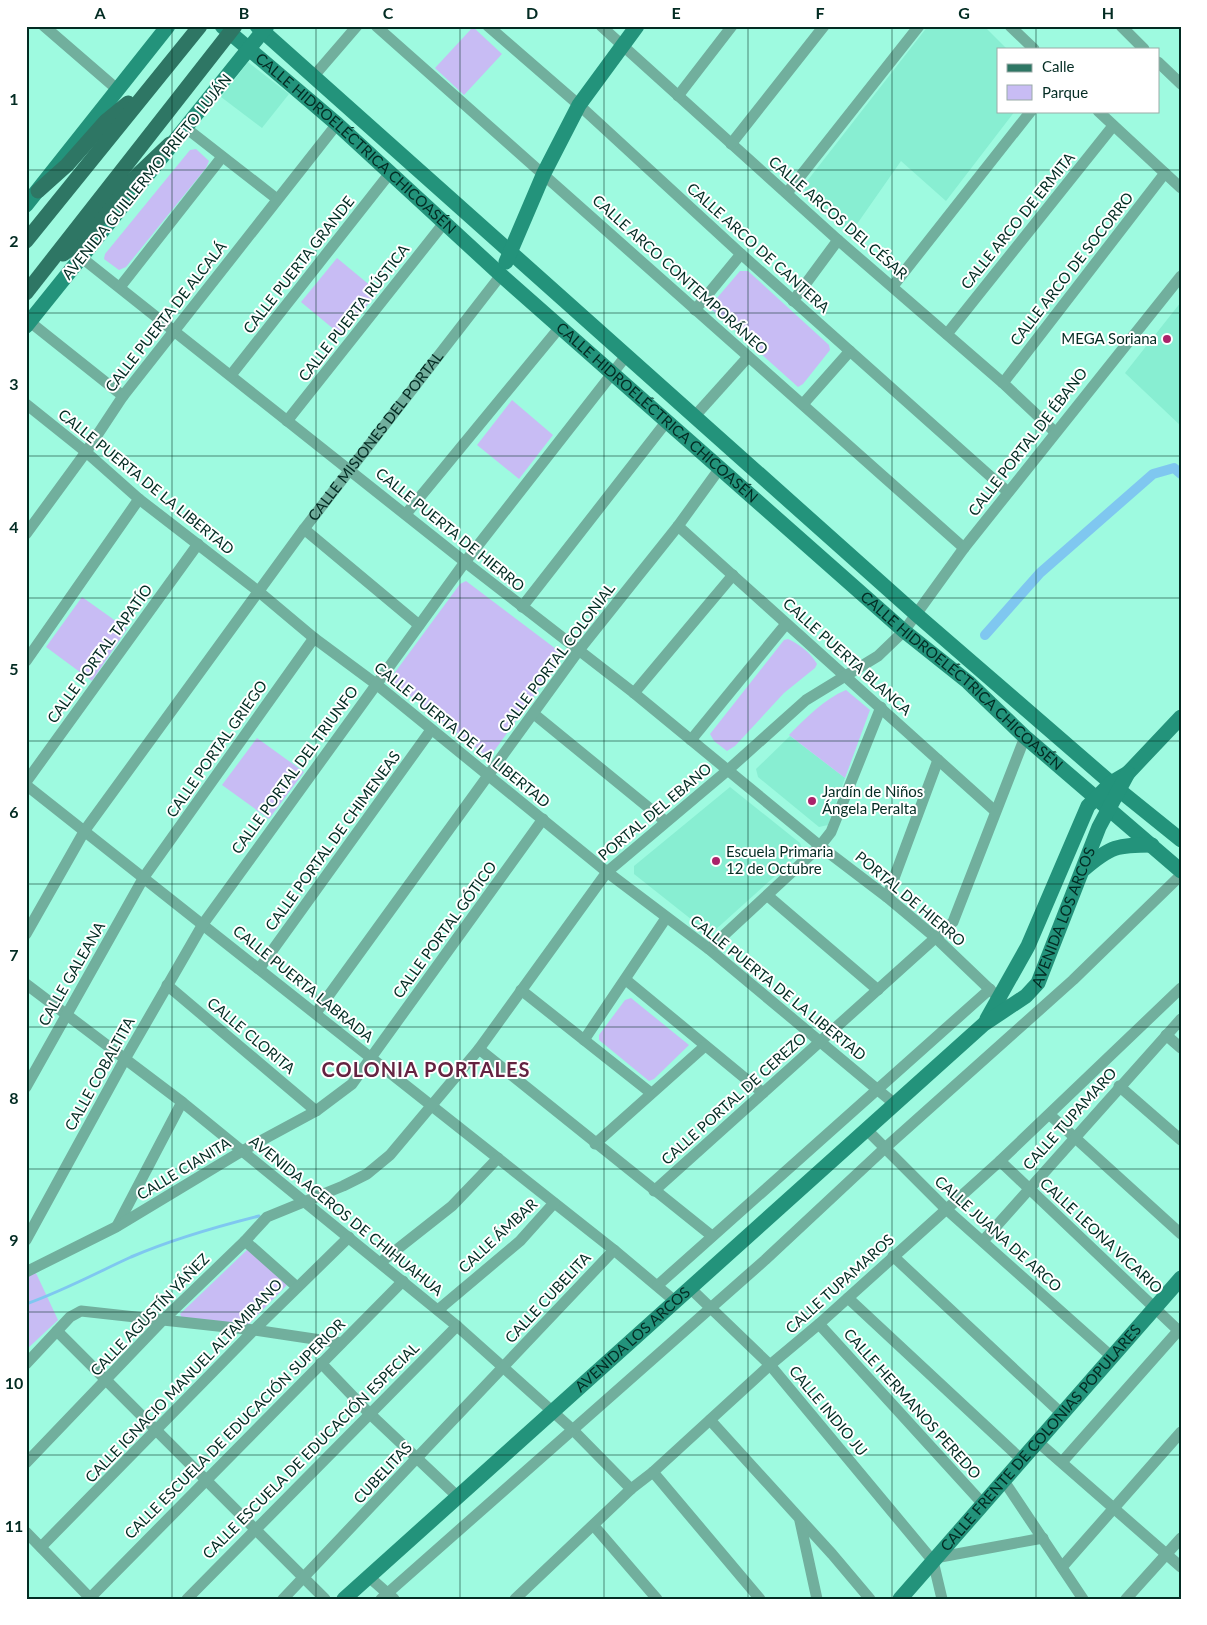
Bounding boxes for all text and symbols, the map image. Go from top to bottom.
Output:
text: A [93,3,106,22]
text: B [239,3,249,22]
text: C [383,3,394,22]
text: D [526,3,538,22]
text: E [671,3,681,22]
text: F [815,3,825,22]
text: G [958,3,970,22]
text: H [1102,3,1114,22]
legend [997,48,1160,112]
street label: CALLE HIDROELÉCTRICA CHICOASÉN [252,49,460,237]
text: Calle [1042,57,1075,75]
street label: AVENIDA GUILLERMO PRIETO LUJÁN [58,70,235,283]
text: Parque [1042,83,1088,101]
text: 1 [9,89,19,108]
street label: CALLE ARCO DE ERMITA [957,148,1078,292]
street label: CALLE ARCOS DEL CÉSAR [766,152,912,283]
street label: CALLE ARCO DE CANTERA [684,179,834,317]
street label: CALLE ARCO DE SOCORRO [1006,188,1137,348]
street label: CALLE ARCO CONTEMPORÁNEO [589,191,772,358]
street label: CALLE PUERTA GRANDE [239,192,357,337]
text: 2 [9,231,19,250]
street label: CALLE PUERTA DE ALCALÁ [101,237,230,395]
street label: CALLE PUERTA RÚSTICA [294,240,413,384]
street label: CALLE HIDROELÉCTRICA CHICOASÉN [553,318,762,506]
place label: MEGA Soriana [1061,329,1157,347]
marker: MEGA Soriana [1161,333,1173,345]
street label: CALLE MISIONES DEL PORTAL [304,347,447,524]
street label: CALLE PORTAL DE ÉBANO [964,364,1091,519]
text: 3 [9,374,19,393]
street label: CALLE PUERTA DE LA LIBERTAD [55,405,238,558]
street label: CALLE PUERTA DE HIERRO [373,464,529,595]
text: 4 [9,517,19,536]
street label: CALLE PORTAL COLONIAL [494,579,618,735]
street label: CALLE PORTAL TAPATÍO [43,581,156,726]
street label: CALLE HIDROELÉCTRICA CHICOASÉN [857,587,1067,774]
street label: CALLE PUERTA BLANCA [780,594,916,719]
street label: CALLE PUERTA DE LA LIBERTAD [371,658,554,811]
text: 5 [9,659,19,678]
street label: CALLE PORTAL GRIEGO [162,676,270,820]
street label: CALLE PORTAL DEL TRIUNFO [227,682,361,857]
street label: CALLE PORTAL DE CHIMENEAS [261,747,403,934]
street label: PORTAL DEL EBANO [594,759,715,864]
place label: Jardín de Niños Ángela Peralta [822,782,923,817]
marker: Jardín de Niños Ángela Peralta [806,795,818,807]
text: 6 [9,802,19,821]
place label: Escuela Primaria 12 de Octubre [726,842,834,877]
street label: AVENIDA LOS ARCOS [1027,845,1098,989]
street label: PORTAL DE HIERRO [852,847,969,949]
marker: Escuela Primaria 12 de Octubre [710,855,722,867]
street label: CALLE PORTAL GÓTICO [389,858,500,1001]
street label: CALLE PUERTA DE LA LIBERTAD [687,911,870,1064]
street label: CALLE GALEANA [34,918,109,1029]
street label: CALLE PUERTA LABRADA [230,921,378,1046]
text: 7 [9,945,19,964]
street label: CALLE CLORITA [204,993,300,1078]
street label: CALLE COBALTITA [60,1013,138,1133]
street label: CALLE PORTAL DE CEREZO [657,1028,809,1168]
district label: COLONIA PORTALES [322,1057,530,1081]
street label: CALLE TUPAMARO [1019,1064,1120,1173]
text: 8 [9,1088,19,1107]
street label: AVENIDA ACEROS DE CHIHUAHUA [246,1131,448,1300]
street label: CALLE CIANITA [133,1133,234,1203]
street label: CALLE JUANA DE ARCO [932,1172,1066,1295]
street label: CALLE LEONA VICARIO [1037,1174,1167,1297]
street label: CALLE ÁMBAR [454,1194,541,1276]
text: 9 [9,1230,19,1249]
street label: CALLE TUPAMAROS [781,1230,897,1337]
street label: CALLE CUBELITA [501,1248,594,1346]
street label: CALLE AGUSTÍN YÁÑEZ [86,1249,212,1379]
street label: CALLE IGNACIO MANUEL ALTAMIRANO [81,1275,286,1486]
street label: AVENIDA LOS ARCOS [571,1283,693,1395]
street label: CALLE ESCUELA DE EDUCACIÓN SUPERIOR [120,1314,349,1542]
street label: CALLE FRENTE DE COLONIAS POPULARES [936,1320,1144,1554]
street label: CALLE HERMANOS PEREDO [840,1324,985,1482]
street label: CALLE ESCUELA DE EDUCACIÓN ESPECIAL [198,1338,422,1562]
street label: CALLE INDIO JU [786,1362,872,1459]
text: 10 [5,1373,23,1392]
street label: CUBELITAS [349,1438,415,1507]
text: 11 [5,1516,23,1535]

